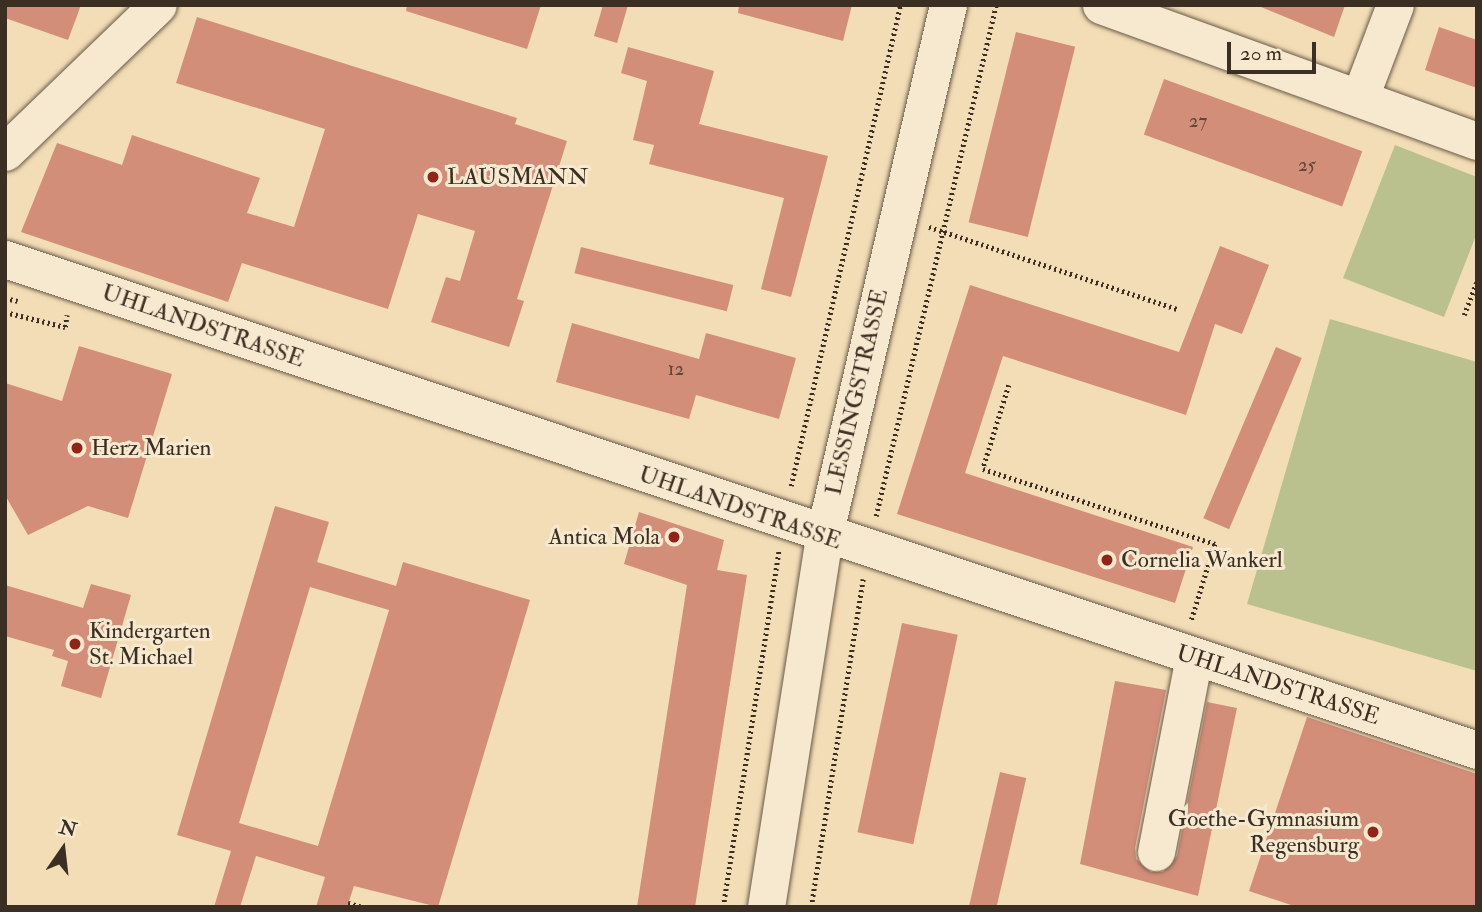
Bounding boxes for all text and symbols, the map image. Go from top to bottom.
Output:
scale bar [1230,28,1319,72]
text: 20 m [1240,40,1282,67]
house number: 27 [1189,111,1207,133]
house number: 25 [1298,155,1316,177]
place label: LAUSMANN [447,163,588,191]
marker: LAUSMANN [425,169,441,185]
street label: UHLANDSTRASSE [98,278,308,374]
street label: LESSINGSTRASSE [820,286,894,498]
house number: 12 [668,359,684,381]
place label: Herz Marien [91,434,211,462]
marker: Herz Marien [69,440,85,456]
street label: UHLANDSTRASSE [635,460,845,556]
place label: Antica Mola [549,523,660,551]
marker: Antica Mola [666,529,682,545]
place label: Cornelia Wankerl [1121,546,1283,574]
marker: Cornelia Wankerl [1099,552,1115,568]
place label: Kindergarten St. Michael [89,617,211,671]
marker: Kindergarten St. Michael [67,636,83,652]
street label: UHLANDSTRASSE [1173,639,1383,731]
place label: Goethe-Gymnasium Regensburg [1168,805,1359,859]
north arrow [28,814,98,884]
text: N [57,815,79,842]
marker: Goethe-Gymnasium Regensburg [1365,824,1381,840]

